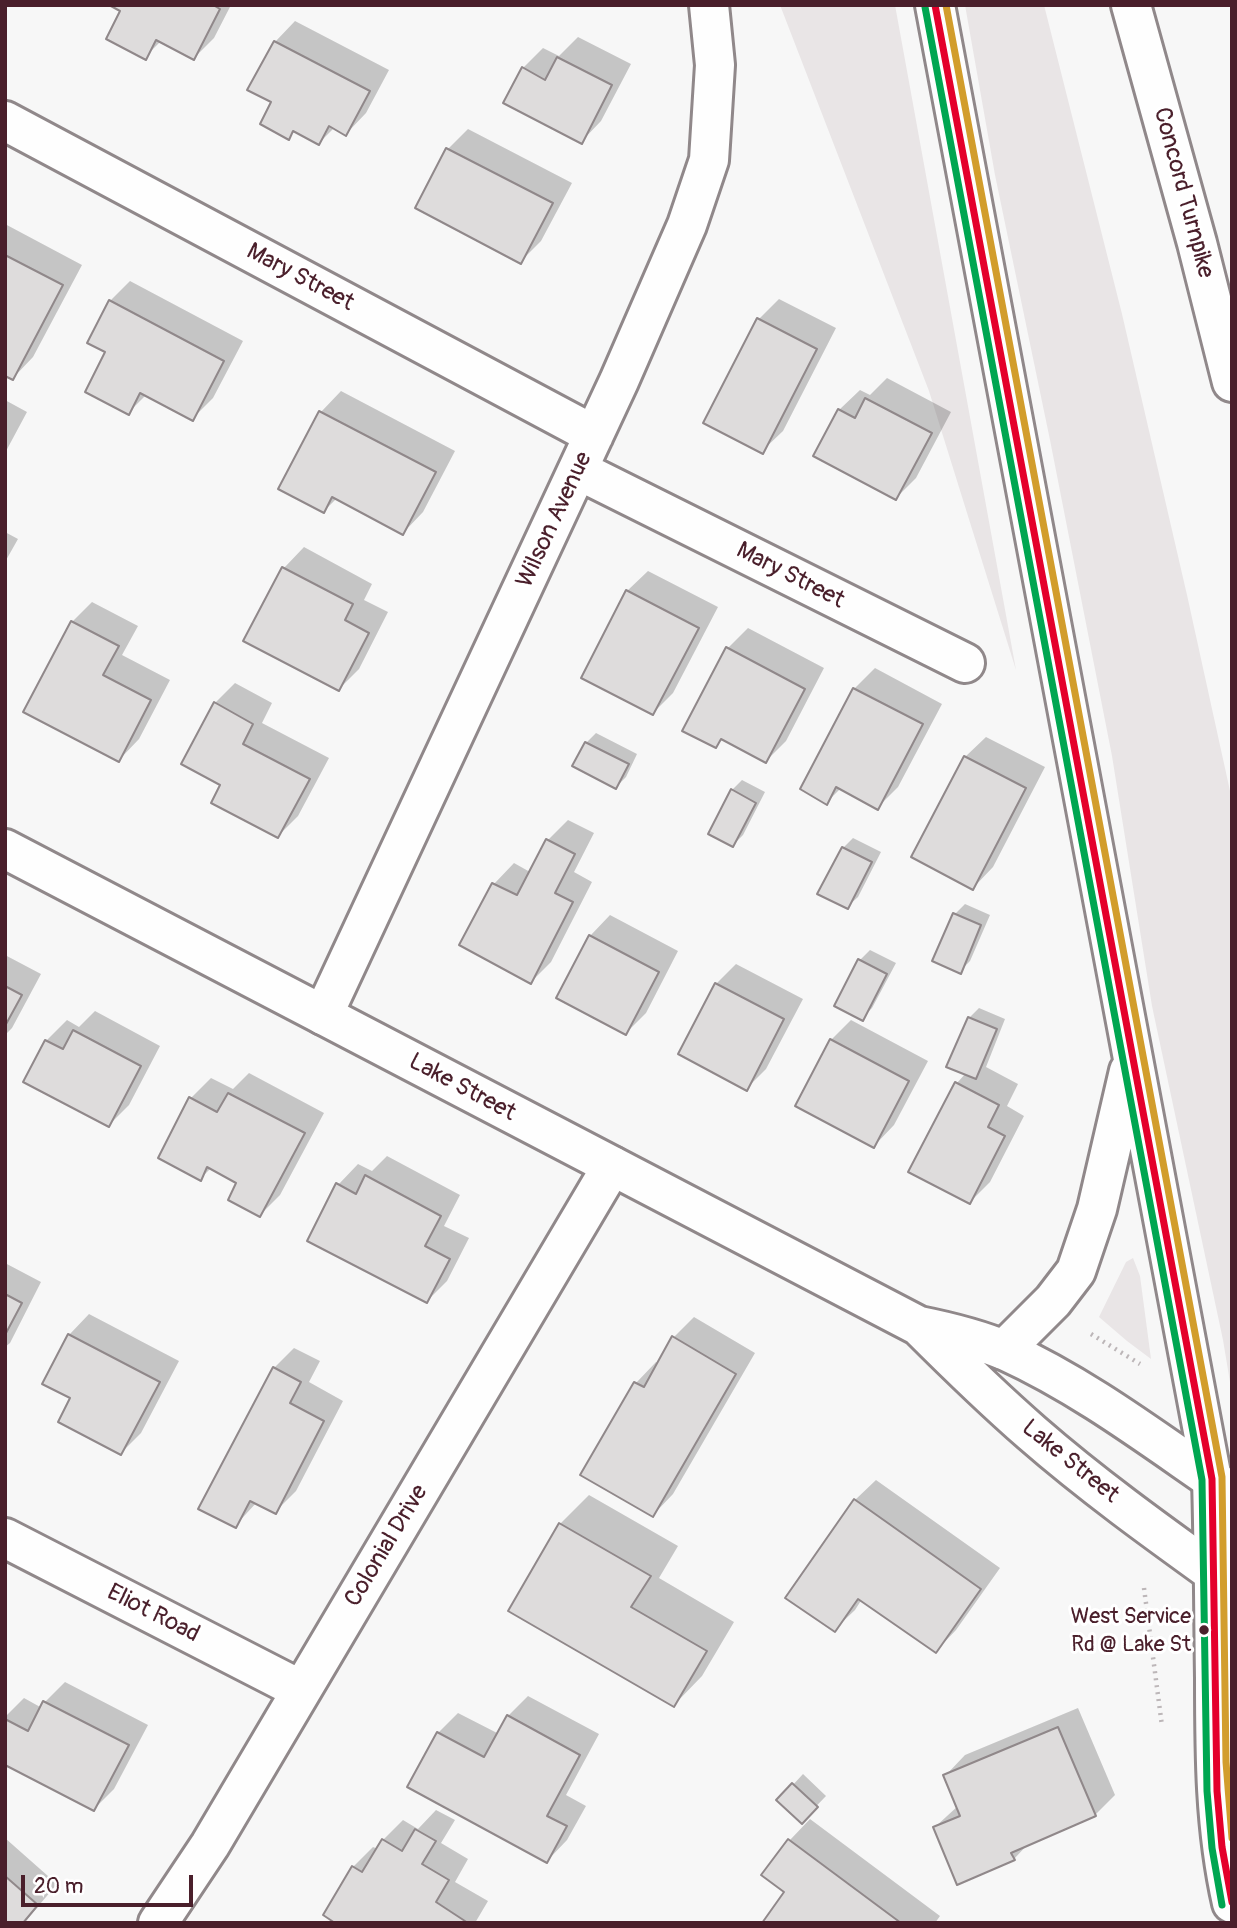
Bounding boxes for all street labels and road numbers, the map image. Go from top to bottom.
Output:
street label: Concord Turnpike [1146,105,1220,281]
street label: Mary Street [241,238,359,318]
street label: Wilson Avenue [511,448,599,592]
street label: Mary Street [731,536,849,616]
street label: Lake Street [404,1048,520,1128]
street label: Lake Street [1016,1414,1124,1510]
street label: Colonial Drive [339,1480,435,1612]
street label: Eliot Road [102,1578,204,1650]

